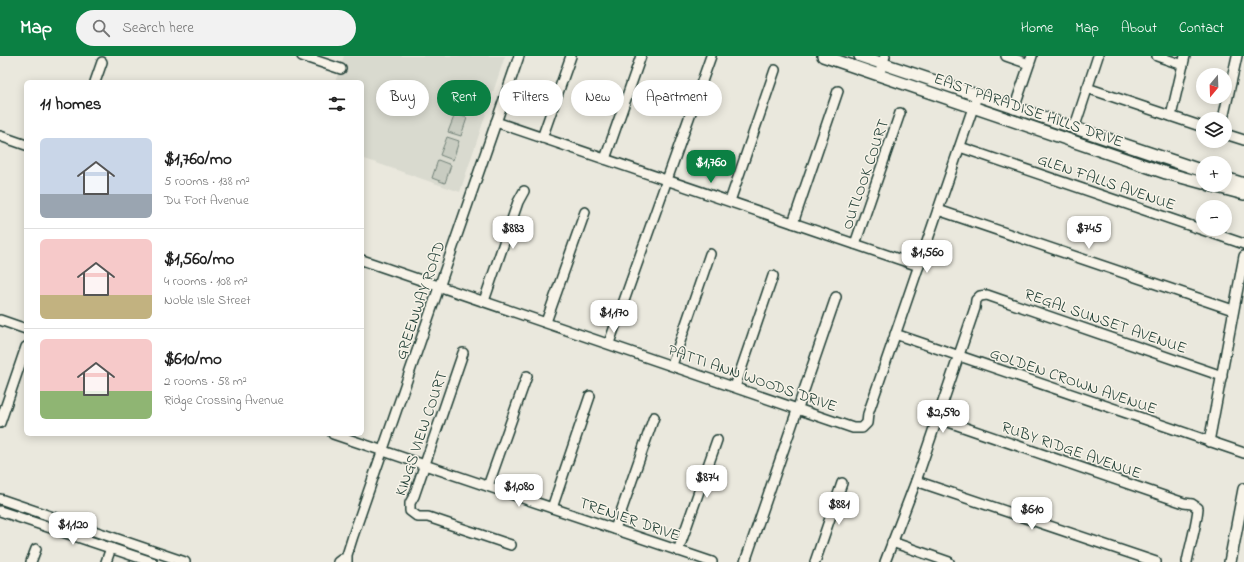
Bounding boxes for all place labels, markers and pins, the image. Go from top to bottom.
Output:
pin: $1,760 [678,150,744,184]
pin: $883 [489,216,537,250]
pin: $745 [1065,216,1113,250]
pin: $1,560 [894,240,960,274]
pin: $1,170 [581,300,647,334]
pin: $2,590 [910,400,976,434]
pin: $874 [683,465,731,499]
pin: $1,080 [486,474,552,508]
pin: $881 [815,492,863,526]
pin: $610 [1008,497,1056,531]
pin: $1,120 [40,512,106,546]

